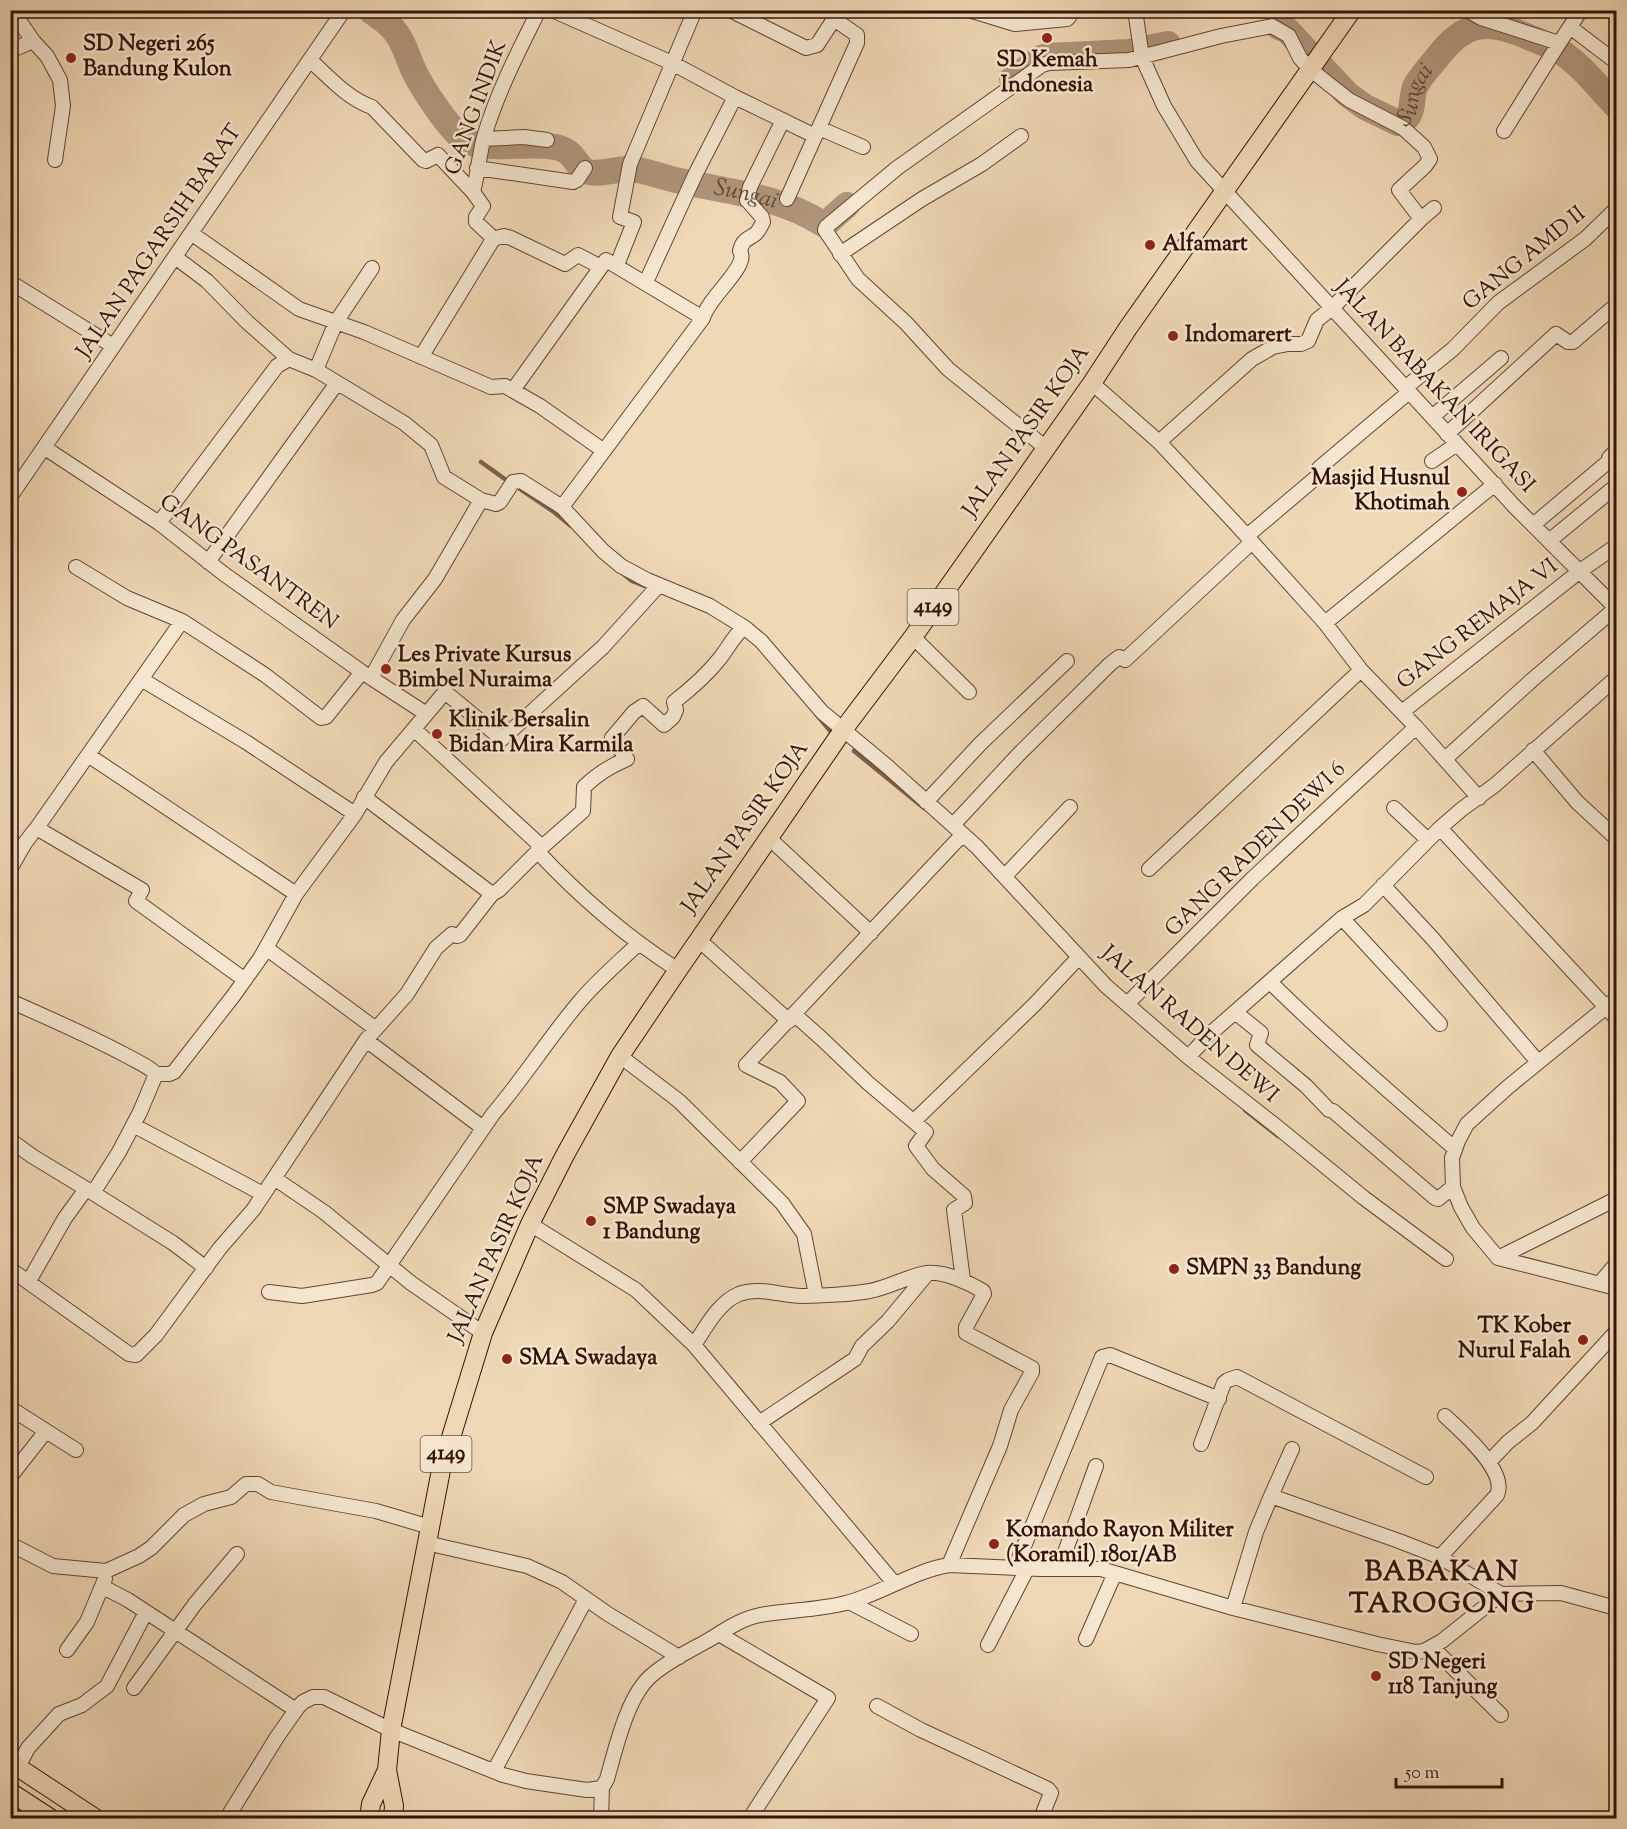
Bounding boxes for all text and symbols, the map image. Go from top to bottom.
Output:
place label: SD Negeri 265 Bandung Kulon [83,29,232,86]
marker: SD Kemah Indonesia [1040,31,1054,45]
street label: GANG INDIK [438,36,516,180]
place label: SD Kemah Indonesia [996,45,1098,102]
marker: SD Negeri 265 Bandung Kulon [64,51,78,65]
water label: Sungai [1390,56,1442,136]
street label: JALAN PAGARSIH BARAT [69,118,251,367]
water label: Sungai [711,171,782,219]
street label: GANG AMD II [1456,199,1594,319]
place label: Alfamart [1162,229,1248,261]
marker: Alfamart [1143,238,1157,252]
street label: JALAN BABAKAN IRIGASI [1325,272,1542,501]
place label: Indomarert [1185,320,1292,352]
marker: Indomarert [1166,329,1180,343]
street label: JALAN PASIR KOJA [955,339,1099,525]
place label: Masjid Husnul Khotimah [1311,463,1451,520]
marker: Masjid Husnul Khotimah [1455,485,1469,499]
street label: GANG PASANTREN [152,487,344,639]
street label: GANG REMAJA VI [1391,552,1565,698]
road number: 4149 [908,589,958,625]
place label: Les Private Kursus Bimbel Nuraima [398,640,572,697]
marker: Les Private Kursus Bimbel Nuraima [379,662,393,676]
place label: Klinik Bersalin Bidan Mira Karmila [449,705,634,762]
marker: Klinik Bersalin Bidan Mira Karmila [430,727,444,741]
street label: JALAN PASIR KOJA [674,735,818,921]
street label: GANG RADEN DEWI 6 [1158,755,1354,945]
street label: JALAN RADEN DEWI [1092,938,1285,1111]
street label: JALAN PASIR KOJA [441,1149,553,1349]
place label: SMP Swadaya 1 Bandung [603,1192,737,1249]
marker: SMP Swadaya 1 Bandung [584,1214,598,1228]
place label: SMPN 33 Bandung [1186,1253,1361,1285]
marker: SMPN 33 Bandung [1167,1262,1181,1276]
place label: TK Kober Nurul Falah [1458,1311,1572,1368]
marker: TK Kober Nurul Falah [1576,1333,1590,1347]
place label: SMA Swadaya [519,1343,658,1375]
marker: SMA Swadaya [500,1352,514,1366]
road number: 4149 [420,1436,472,1472]
place label: Komando Rayon Militer (Koramil) 1801/AB [1006,1515,1234,1572]
marker: Komando Rayon Militer (Koramil) 1801/AB [987,1537,1001,1551]
district label: BABAKAN TAROGONG [1349,1553,1535,1625]
place label: SD Negeri 118 Tanjung [1388,1647,1498,1704]
marker: SD Negeri 118 Tanjung [1369,1669,1383,1683]
scale bar [1396,1751,1502,1789]
text: 50 m [1404,1761,1440,1787]

